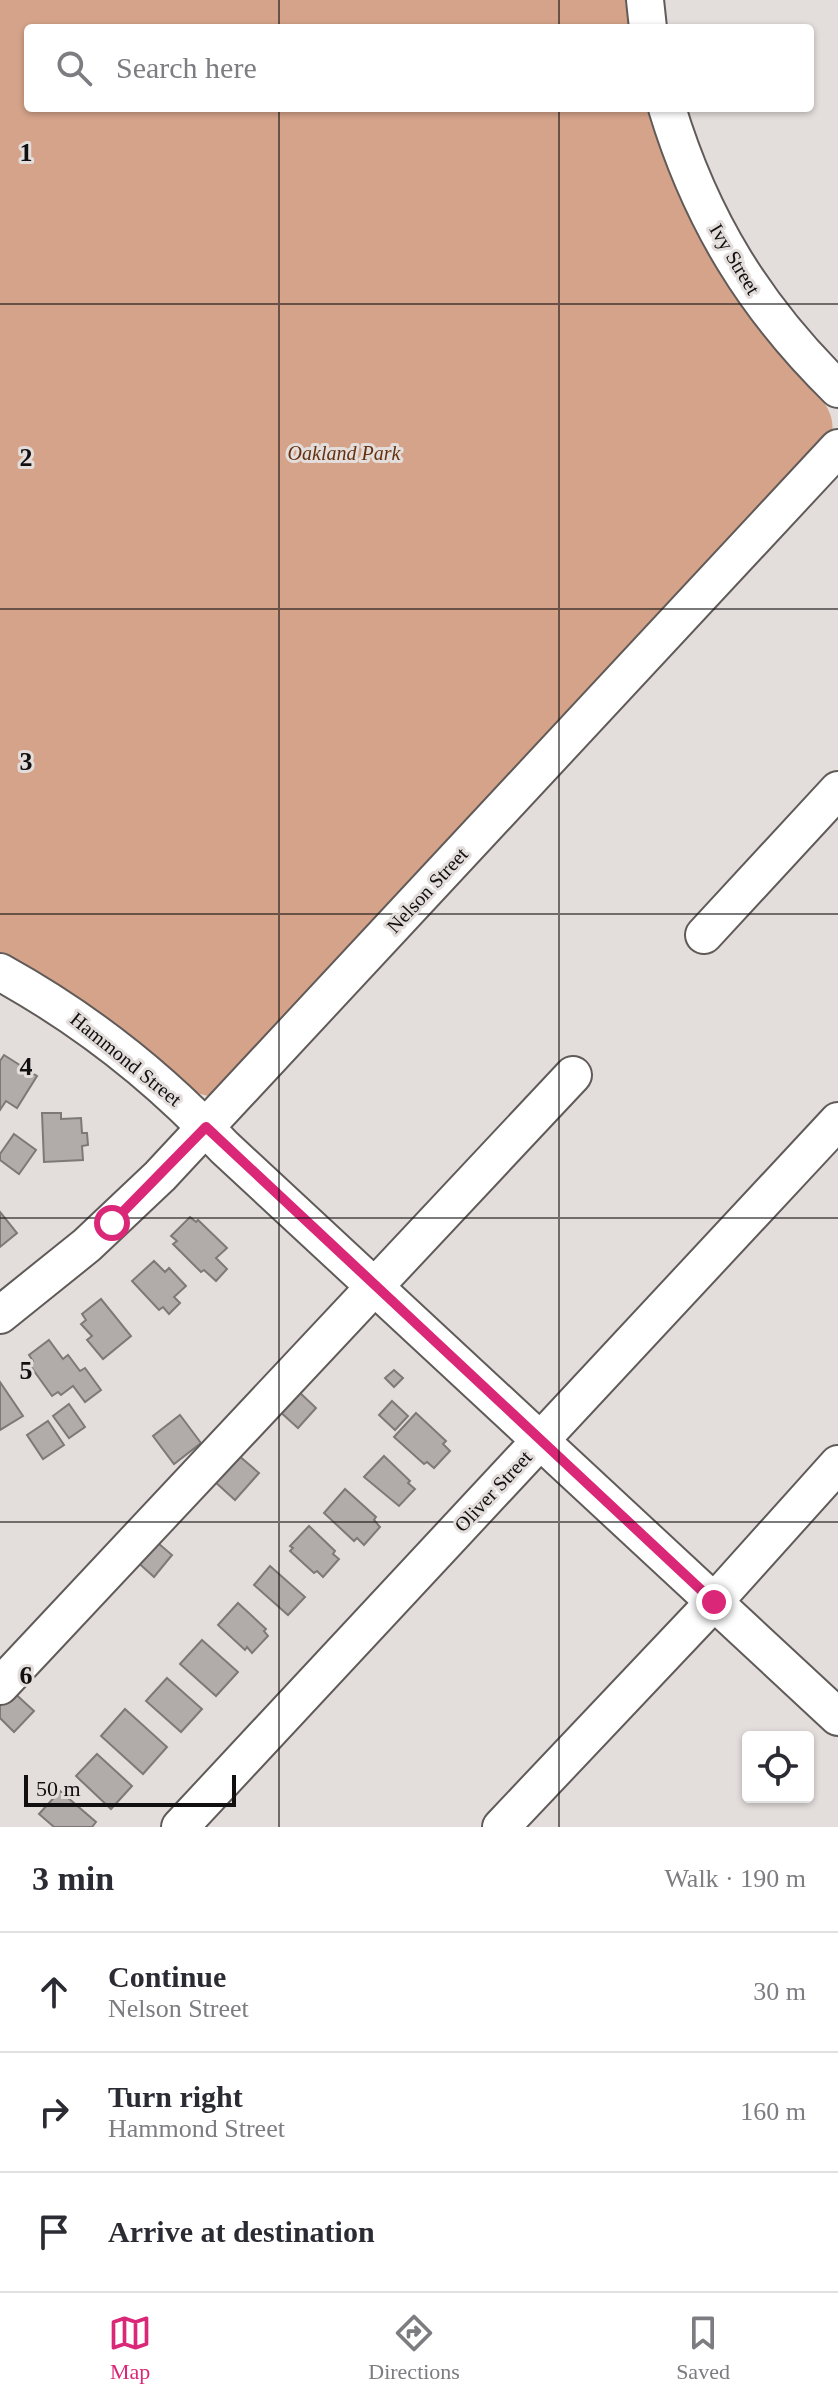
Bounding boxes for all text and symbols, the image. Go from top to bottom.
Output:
search box [24,24,814,112]
icon: search [52,46,96,90]
text: Search here [116,51,257,84]
text: 1 [20,138,33,167]
street label: Ivy Street [705,220,765,299]
park label: Oakland Park [288,442,401,464]
text: 2 [20,443,33,472]
text: 3 [20,747,33,776]
street label: Nelson Street [382,843,472,937]
street label: Hammond Street [66,1008,186,1111]
text: 4 [20,1052,33,1081]
route start [94,1205,130,1241]
text: 5 [20,1356,33,1385]
street label: Oliver Street [450,1446,536,1536]
route end [696,1584,732,1620]
text: 6 [20,1661,33,1690]
map controls [742,1731,814,1803]
button: locate [742,1731,814,1803]
scale bar [24,1771,236,1807]
text: 50 m [36,1776,81,1801]
text: 3 min [32,1860,114,1897]
text: Walk · 190 m [664,1864,806,1893]
text: Continue [108,1960,226,1993]
icon: ahead [32,1970,76,2014]
text: 30 m [753,1977,806,2006]
text: Nelson Street [108,1994,249,2023]
text: Turn right [108,2080,243,2113]
icon: right [32,2090,76,2134]
text: 160 m [740,2097,806,2126]
text: Hammond Street [108,2114,285,2143]
icon: arrive [32,2210,76,2254]
text: Arrive at destination [108,2215,375,2248]
tab: Map [108,2311,152,2385]
tab: Directions [368,2311,460,2385]
tab: Saved [676,2311,730,2385]

